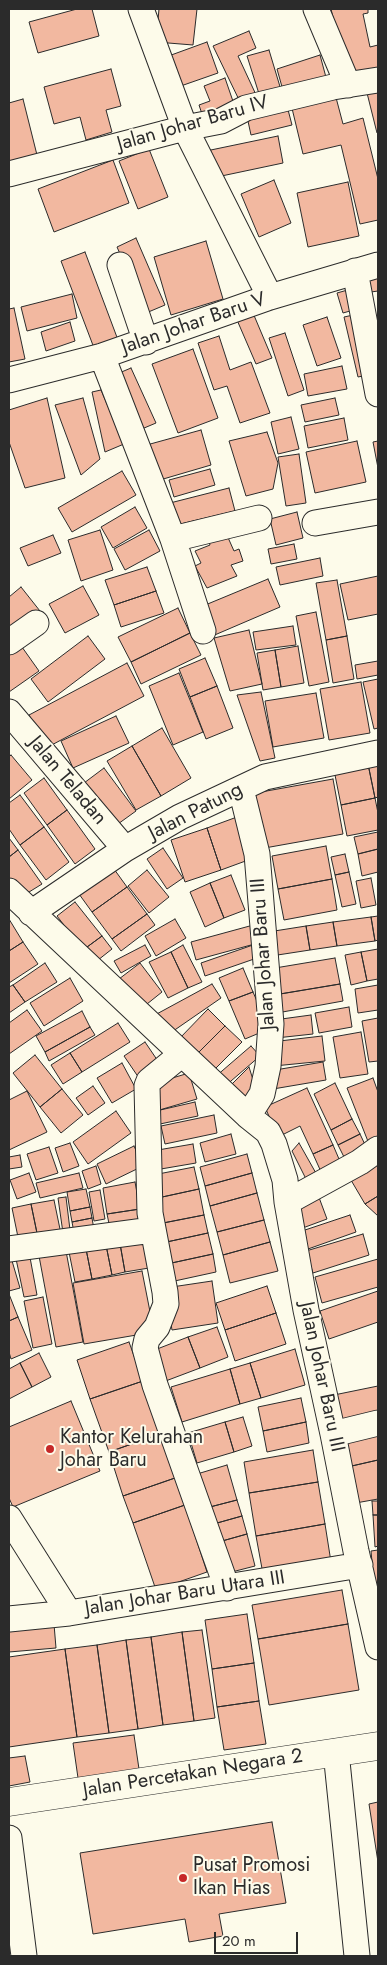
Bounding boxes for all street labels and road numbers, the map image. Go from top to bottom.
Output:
street label: Jalan Johar Baru IV [115,91,271,157]
street label: Jalan Johar Baru V [119,288,269,360]
street label: Jalan Teladan [23,732,111,830]
street label: Jalan Patung [145,778,247,846]
street label: Jalan Johar Baru III [247,877,281,1031]
street label: Jalan Johar Baru III [293,1300,349,1454]
street label: Jalan Johar Baru Utara III [83,1566,287,1622]
street label: Jalan Percetakan Negara 2 [81,1745,305,1803]

